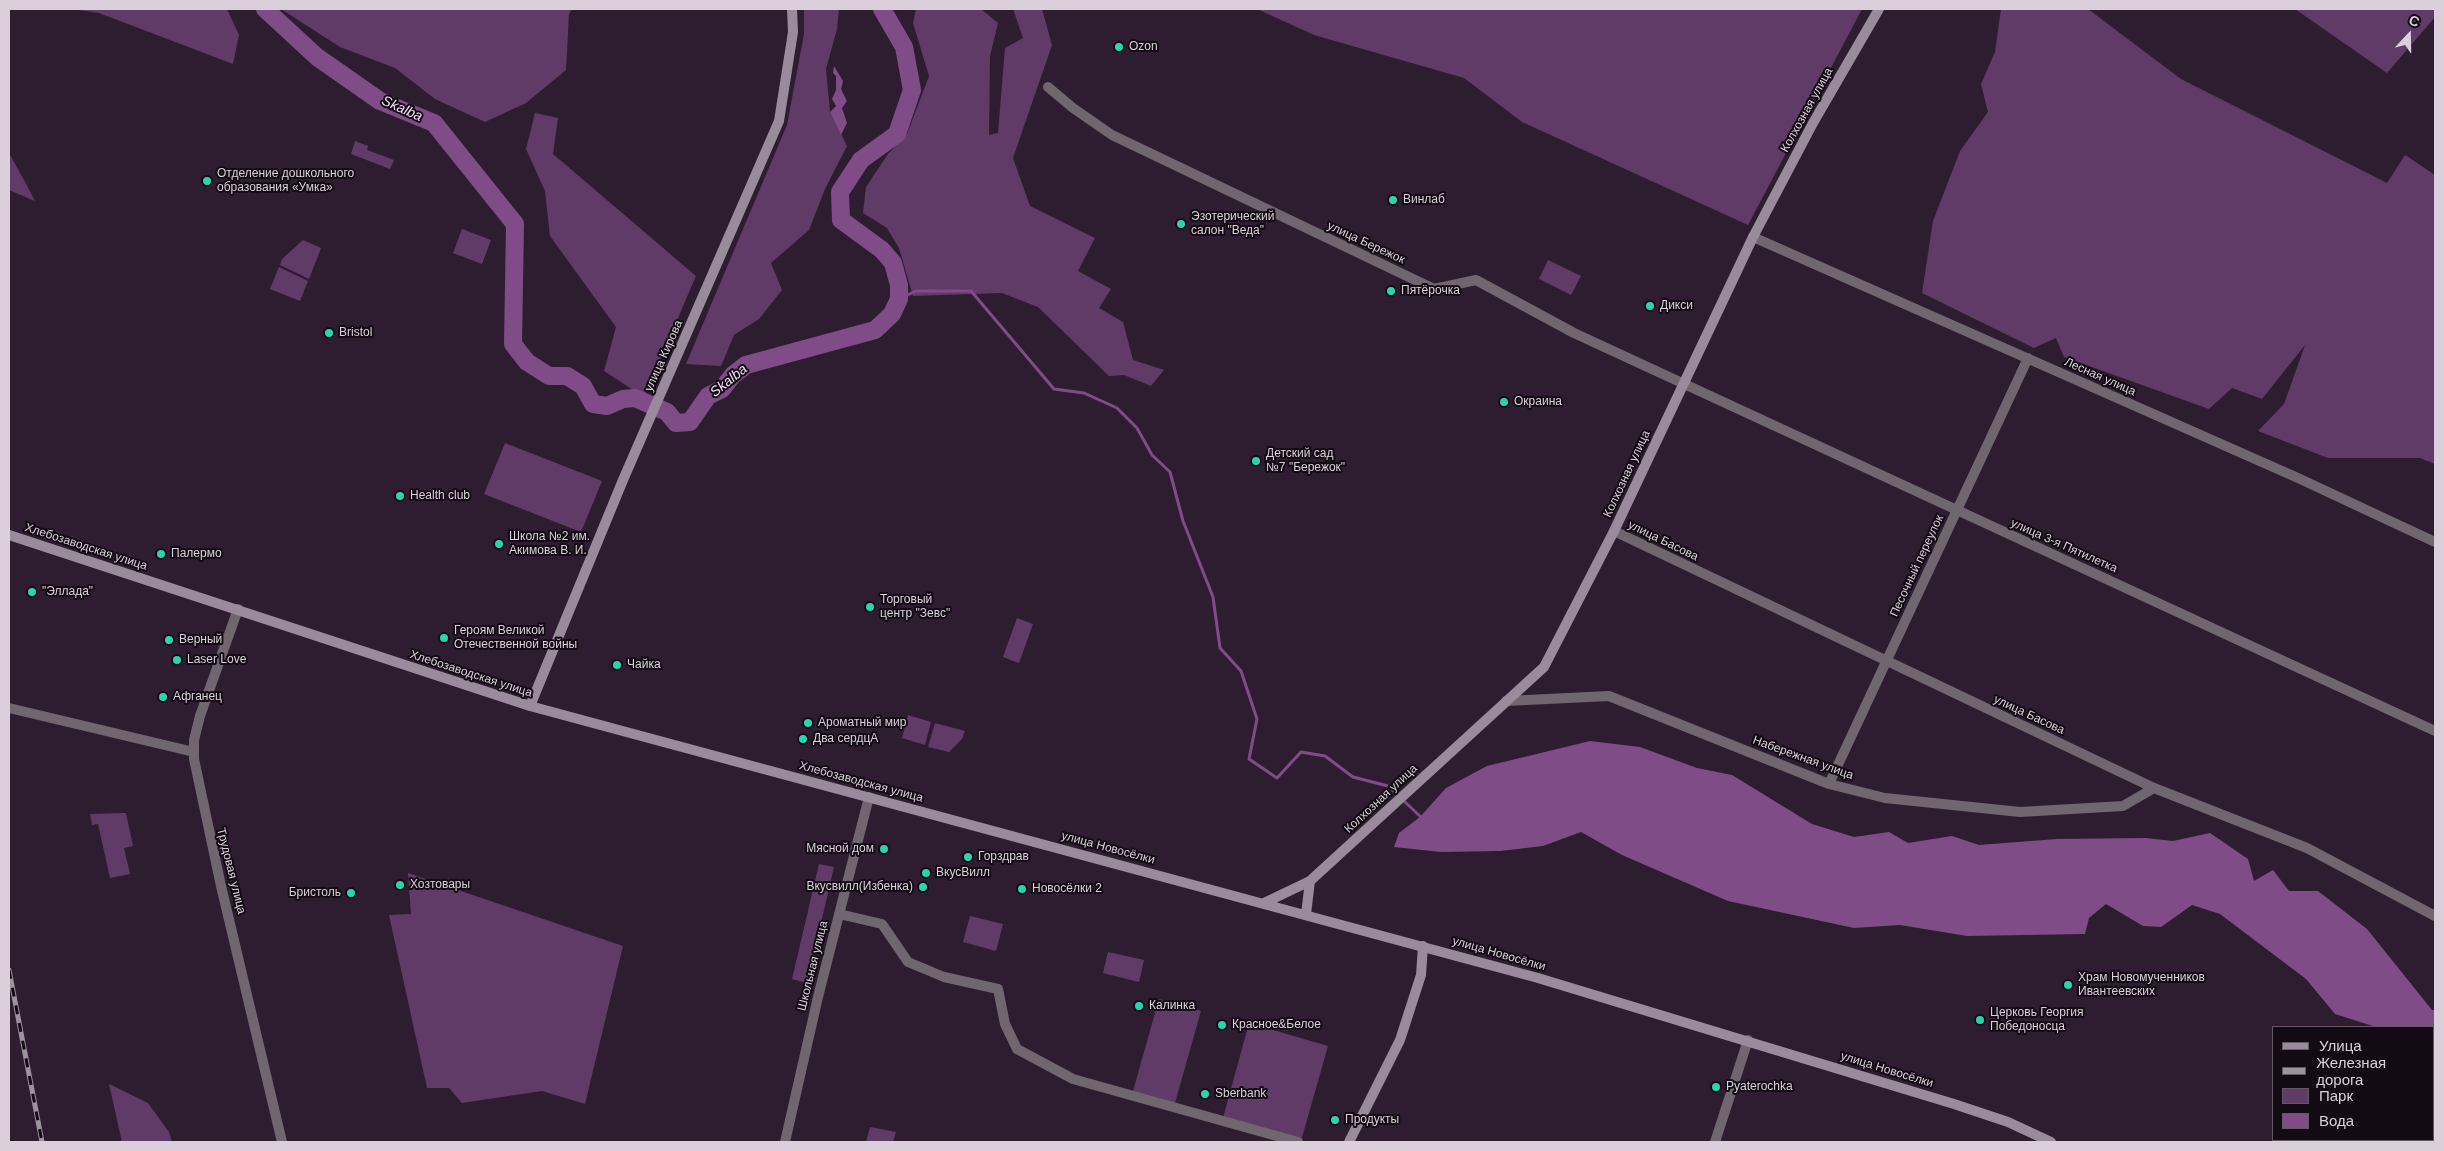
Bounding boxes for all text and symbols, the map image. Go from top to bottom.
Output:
north arrow [2384,10,2434,60]
text: С [2407,12,2422,30]
place label: Ozon [1129,40,1158,54]
marker: Ozon [1113,41,1125,53]
street label: Колхозная улица [1778,65,1836,155]
water label: Skalba [379,93,425,125]
place label: Отделение дошкольного образования «Умка» [217,167,354,195]
marker: Отделение дошкольного образования «Умка» [201,175,213,187]
place label: Винлаб [1403,193,1445,207]
marker: Винлаб [1387,194,1399,206]
place label: Эзотерический салон "Веда" [1191,210,1274,238]
marker: Эзотерический салон "Веда" [1175,218,1187,230]
street label: улица Бережок [1325,219,1407,267]
place label: Пятёрочка [1401,284,1460,298]
marker: Пятёрочка [1385,285,1397,297]
place label: Дикси [1660,299,1693,313]
marker: Дикси [1644,300,1656,312]
street label: улица Кирова [642,318,686,394]
place label: Bristol [339,326,372,340]
marker: Bristol [323,327,335,339]
street label: Лесная улица [2062,355,2138,399]
water label: Skalba [707,361,751,401]
place label: Окраина [1514,395,1562,409]
marker: Окраина [1498,396,1510,408]
street label: Колхозная улица [1601,428,1653,520]
place label: Детский сад №7 "Бережок" [1266,447,1345,475]
marker: Детский сад №7 "Бережок" [1250,455,1262,467]
place label: Health club [410,489,470,503]
marker: Health club [394,490,406,502]
street label: Песочный переулок [1887,513,1947,619]
street label: улица 3-я Пятилетка [2008,516,2120,576]
street label: улица Басова [1625,518,1701,564]
street label: Хлебозаводская улица [23,520,149,574]
place label: Школа №2 им. Акимова В. И. [509,530,590,558]
marker: Школа №2 им. Акимова В. И. [493,538,505,550]
place label: Палермо [171,547,222,561]
marker: Палермо [155,548,167,560]
place label: "Эллада" [42,585,93,599]
marker: "Эллада" [26,586,38,598]
place label: Торговый центр "Зевс" [880,593,950,621]
marker: Торговый центр "Зевс" [864,601,876,613]
place label: Героям Великой Отечественной войны [454,624,577,652]
marker: Героям Великой Отечественной войны [438,632,450,644]
place label: Верный [179,633,222,647]
marker: Верный [163,634,175,646]
street label: Хлебозаводская улица [408,647,534,701]
place label: Laser Love [187,653,246,667]
marker: Laser Love [171,654,183,666]
place label: Чайка [627,658,661,672]
marker: Чайка [611,659,623,671]
place label: Афганец [173,690,222,704]
marker: Афганец [157,691,169,703]
street label: улица Басова [1991,692,2067,738]
place label: Ароматный мир [818,716,906,730]
marker: Ароматный мир [802,717,814,729]
place label: Два сердцА [813,732,878,746]
marker: Два сердцА [797,733,809,745]
street label: Набережная улица [1751,733,1855,783]
street label: Хлебозаводская улица [797,759,925,805]
street label: Колхозная улица [1342,762,1420,836]
street label: Трудовая улица [213,826,249,916]
street label: улица Новосёлки [1060,829,1156,867]
place label: Мясной дом [806,842,874,856]
marker: Мясной дом [878,843,890,855]
place label: Горздрав [978,850,1029,864]
marker: Горздрав [962,851,974,863]
place label: ВкусВилл [936,866,990,880]
marker: ВкусВилл [920,867,932,879]
place label: Хозтовары [410,878,470,892]
marker: Хозтовары [394,879,406,891]
place label: Вкусвилл(Избенка) [806,880,913,894]
marker: Вкусвилл(Избенка) [917,881,929,893]
place label: Новосёлки 2 [1032,882,1102,896]
marker: Новосёлки 2 [1016,883,1028,895]
place label: Бристоль [289,886,341,900]
marker: Бристоль [345,887,357,899]
street label: Школьная улица [795,920,831,1012]
street label: улица Новосёлки [1451,934,1547,974]
place label: Храм Новомученников Ивантеевских [2078,971,2205,999]
marker: Храм Новомученников Ивантеевских [2062,979,2074,991]
place label: Калинка [1149,999,1195,1013]
marker: Калинка [1133,1000,1145,1012]
place label: Церковь Георгия Победоносца [1990,1006,2084,1034]
marker: Церковь Георгия Победоносца [1974,1014,1986,1026]
place label: Красное&Белое [1232,1018,1321,1032]
marker: Красное&Белое [1216,1019,1228,1031]
legend [2272,1026,2434,1141]
text: Улица [2319,1037,2362,1054]
street label: улица Новосёлки [1839,1049,1935,1091]
text: Железная дорога [2316,1054,2386,1088]
place label: Pyaterochka [1726,1080,1793,1094]
marker: Pyaterochka [1710,1081,1722,1093]
place label: Sberbank [1215,1087,1266,1101]
text: Парк [2319,1087,2353,1104]
marker: Sberbank [1199,1088,1211,1100]
text: Вода [2319,1112,2354,1129]
place label: Продукты [1345,1113,1399,1127]
marker: Продукты [1329,1114,1341,1126]

